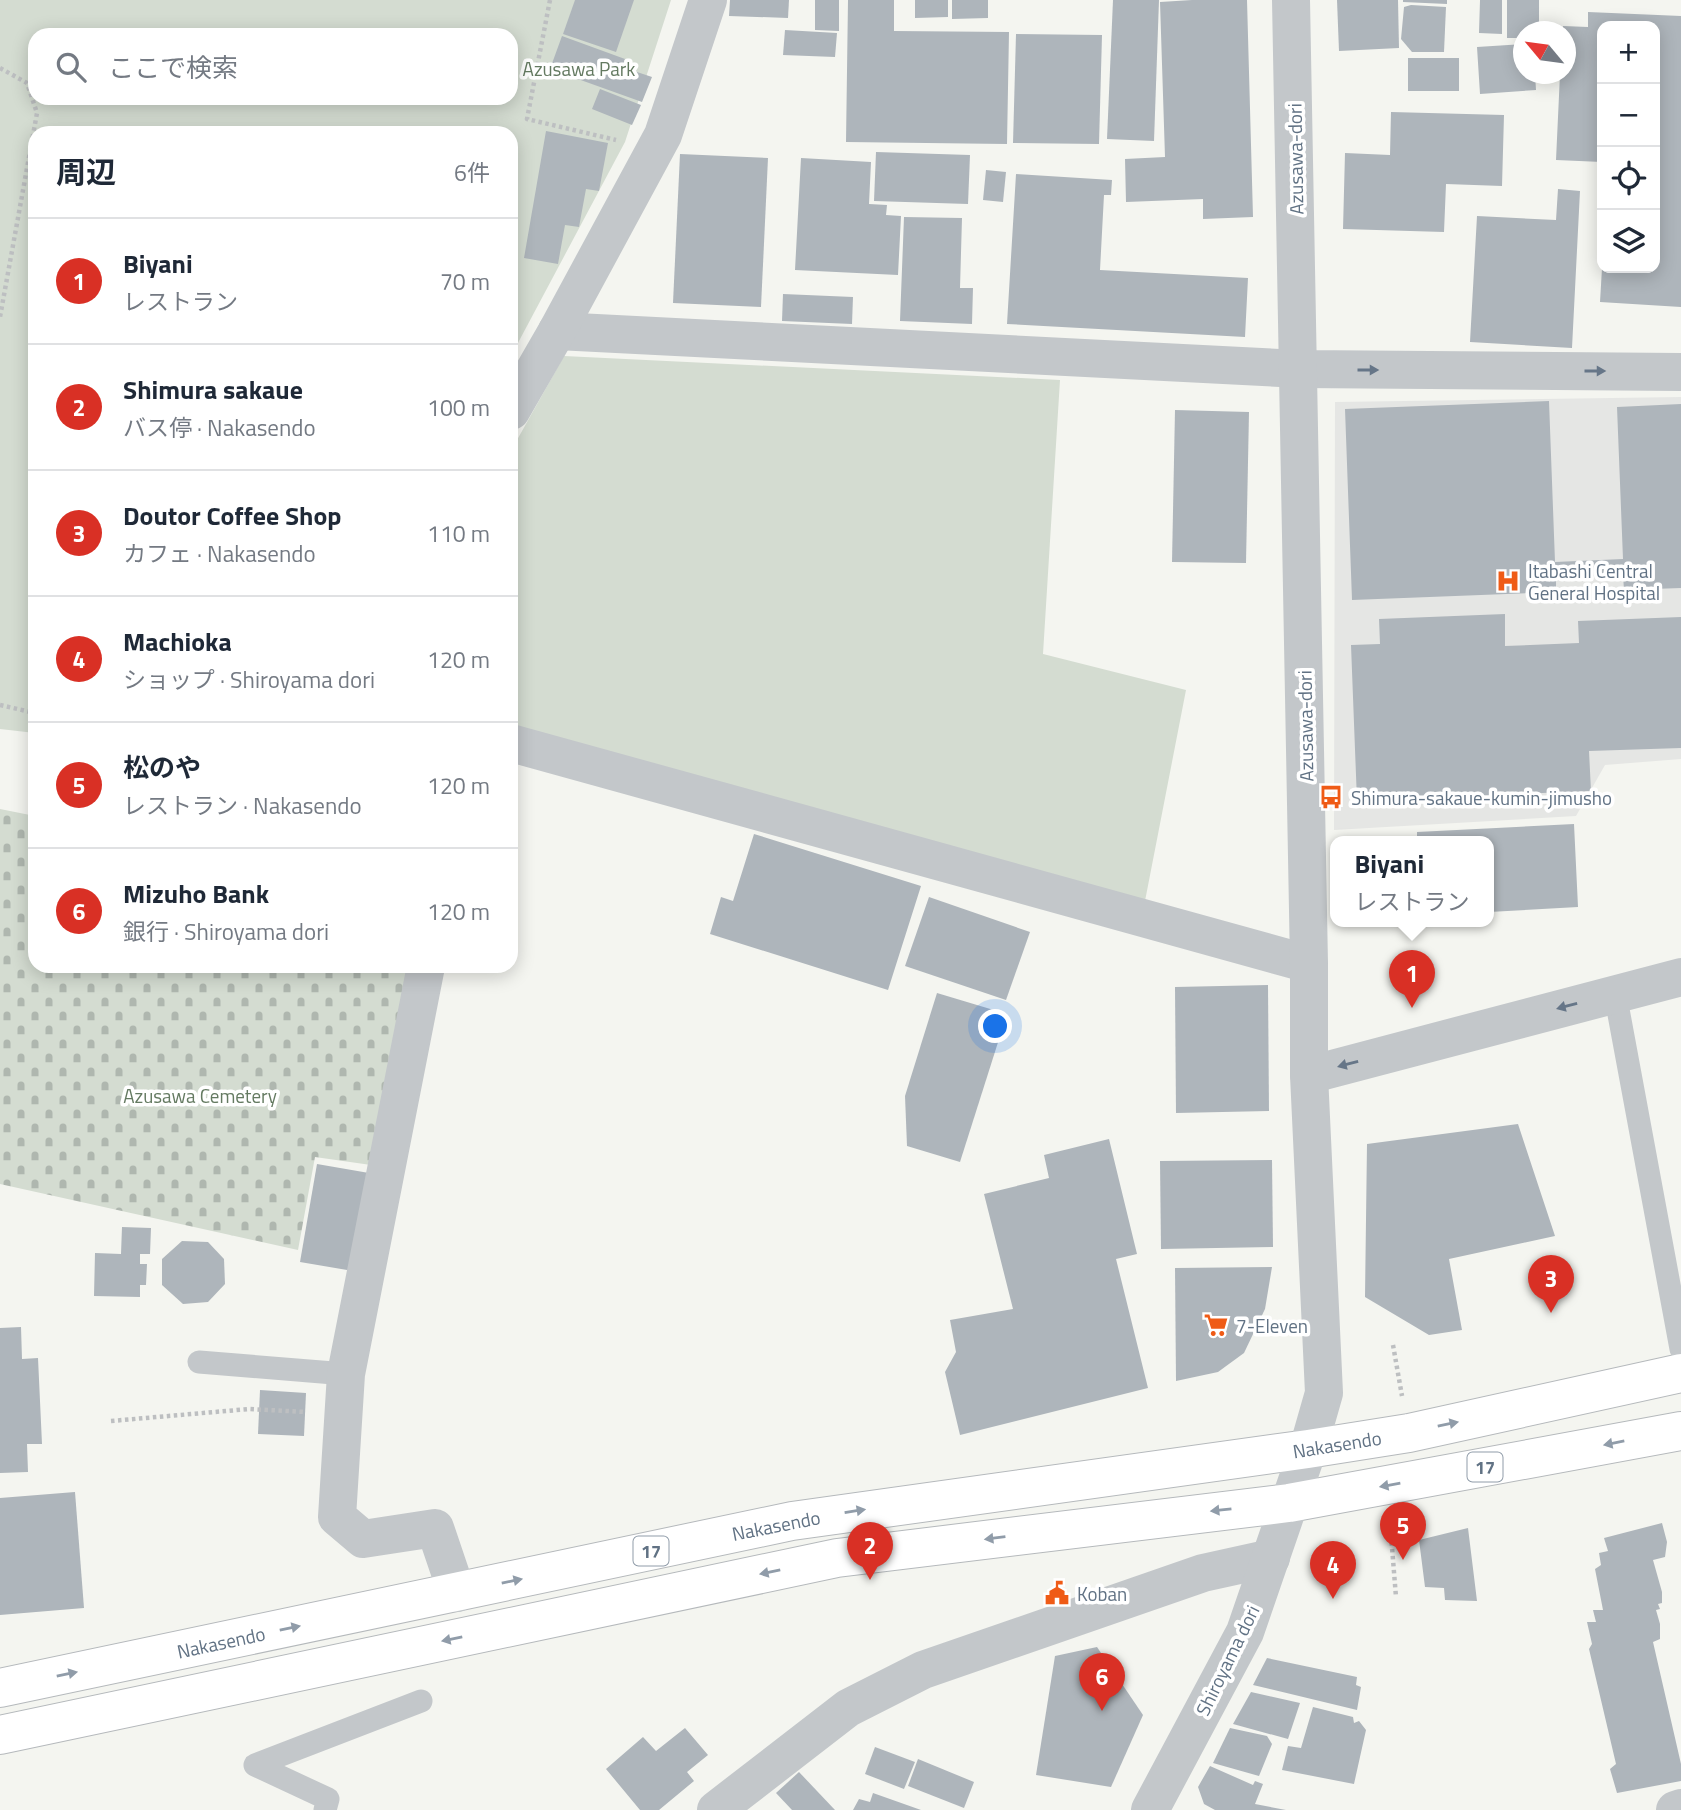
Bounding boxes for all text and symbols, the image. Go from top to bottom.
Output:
north arrow [1513,21,1576,84]
map controls [1597,21,1660,273]
button: + [1597,21,1660,84]
search box [28,28,518,105]
icon: search [52,48,90,86]
text: ここで検索 [108,48,238,87]
park label: Azusawa Park [523,54,635,83]
button: − [1597,84,1660,147]
street label: Azusawa-dori [1280,103,1310,215]
button: locate [1597,147,1660,210]
text: 周辺 [56,149,116,195]
text: 6件 [454,155,490,190]
button: layers [1597,210,1660,273]
text: Biyani [123,244,193,283]
text: 1 [73,264,85,299]
text: 70 m [440,264,490,299]
text: レストラン [123,284,238,319]
one-way arrow [1357,364,1379,376]
one-way arrow [1585,365,1607,377]
text: Shimura sakaue [123,370,303,409]
text: 2 [73,390,85,425]
text: 100 m [427,390,490,425]
text: バス停 · Nakasendo [123,410,316,445]
text: Doutor Coffee Shop [123,496,341,535]
text: 3 [73,516,85,551]
text: 110 m [427,516,490,551]
text: カフェ · Nakasendo [123,536,316,571]
place label: Itabashi Central General Hospital [1528,556,1660,607]
hospital icon: Itabashi Central General Hospital [1494,567,1522,595]
text: Machioka [123,622,232,661]
text: 4 [73,642,85,677]
text: 120 m [427,642,490,677]
text: ショップ · Shiroyama dori [123,662,375,697]
street label: Azusawa-dori [1290,670,1320,782]
text: 松のや [123,748,201,787]
text: 5 [73,768,85,803]
text: 120 m [427,768,490,803]
bus stop icon: Shimura-sakaue-kumin-jimusho [1317,783,1345,811]
place label: Shimura-sakaue-kumin-jimusho [1351,783,1612,812]
text: レストラン · Nakasendo [123,788,362,823]
popup [1330,836,1494,927]
text: Biyani [1355,844,1424,883]
text: Mizuho Bank [123,874,269,913]
text: レストラン [1355,884,1470,919]
text: 6 [73,894,85,929]
text: 120 m [427,894,490,929]
text: 銀行 · Shiroyama dori [123,914,329,949]
pin: 1 [1389,950,1435,1008]
one-way arrow [1556,1001,1578,1012]
your location [978,1009,1012,1043]
one-way arrow [1337,1060,1358,1070]
park label: Azusawa Cemetery [123,1081,277,1110]
pin: 3 [1528,1255,1574,1313]
supermarket icon: 7-Eleven [1202,1311,1230,1339]
place label: 7-Eleven [1236,1311,1308,1340]
one-way arrow [1437,1419,1459,1430]
street label: Nakasendo [1290,1423,1384,1465]
one-way arrow [1603,1438,1625,1449]
road number: 17 [1468,1452,1502,1482]
one-way arrow [1379,1480,1401,1491]
street label: Nakasendo [729,1502,823,1548]
pin: 5 [1380,1502,1426,1560]
one-way arrow [844,1505,866,1516]
one-way arrow [1210,1505,1232,1516]
pin: 2 [847,1522,893,1580]
one-way arrow [984,1532,1006,1543]
road number: 17 [634,1536,668,1566]
pin: 4 [1310,1541,1356,1599]
one-way arrow [759,1566,781,1577]
one-way arrow [501,1576,523,1587]
public building icon: Koban [1043,1579,1071,1607]
place label: Koban [1077,1579,1127,1608]
street label: Shiroyama dori [1188,1600,1266,1720]
street label: Nakasendo [174,1618,268,1666]
one-way arrow [279,1622,301,1633]
one-way arrow [441,1634,463,1645]
pin: 6 [1079,1653,1125,1711]
one-way arrow [56,1668,78,1679]

